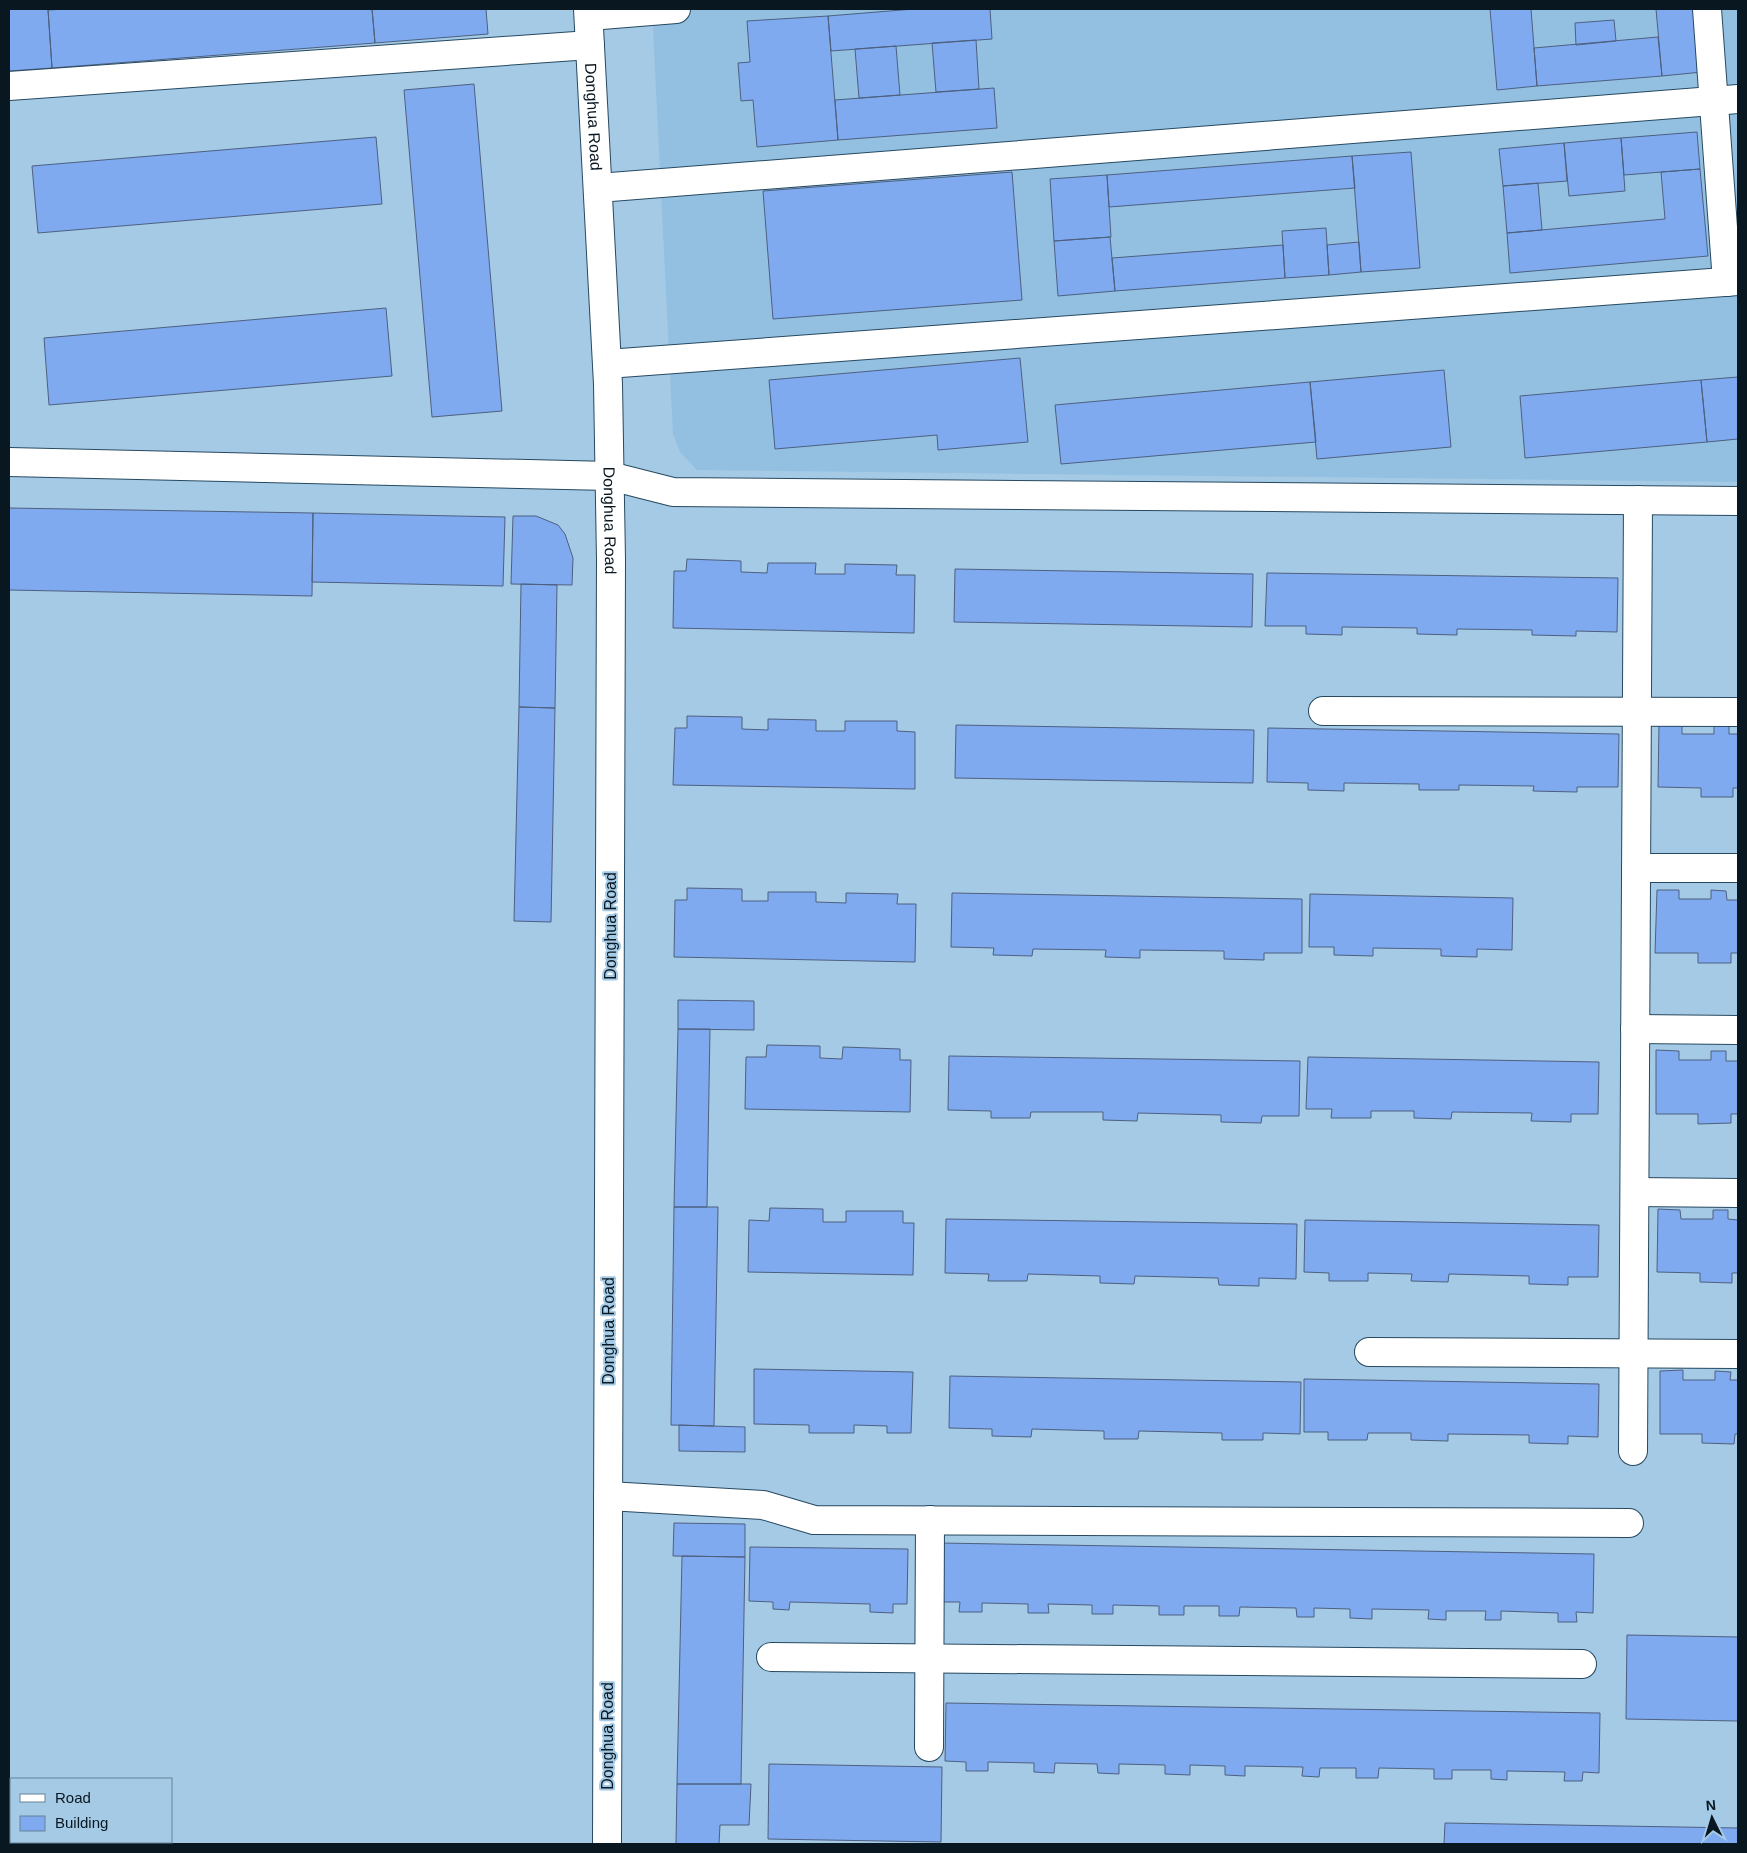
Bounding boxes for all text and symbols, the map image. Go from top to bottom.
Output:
street label: Donghua Road [582,63,605,171]
street label: Donghua Road [601,466,620,574]
street label: Donghua Road [602,872,619,980]
street label: Donghua Road [600,1277,617,1385]
street label: Donghua Road [599,1682,616,1790]
legend [10,1778,172,1843]
text: Road [55,1789,91,1806]
north arrow [1687,1793,1737,1843]
text: N [1705,1797,1717,1813]
text: Building [55,1814,108,1831]

